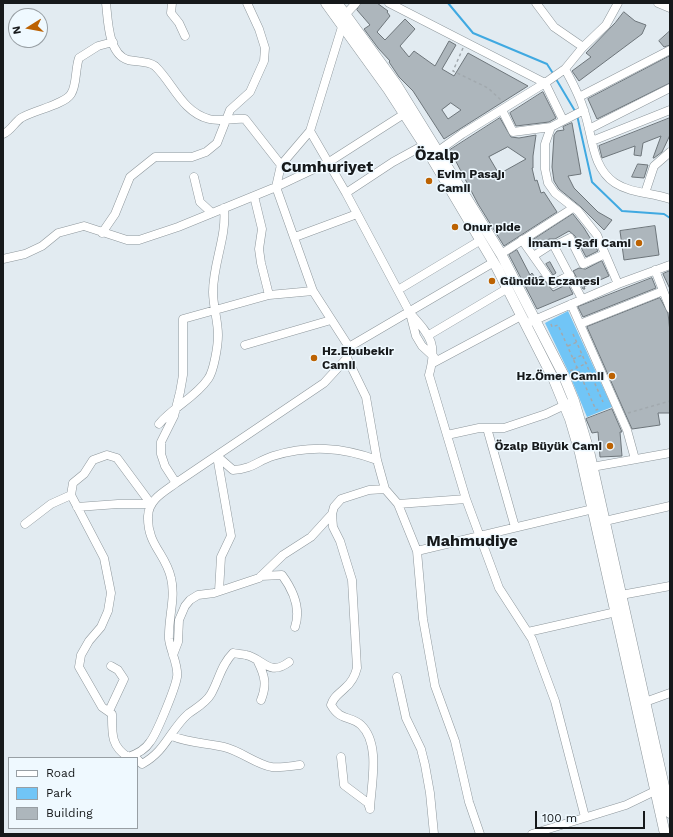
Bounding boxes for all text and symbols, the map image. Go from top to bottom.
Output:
north arrow [8,8,48,48]
text: N [10,25,24,35]
district label: Özalp [415,145,459,165]
district label: Cumhuriyet [281,157,373,177]
place label: Evim Pasajı Camii [437,167,505,195]
marker: Evim Pasajı Camii [424,176,434,186]
place label: Onur pide [463,220,521,234]
marker: Onur pide [450,222,460,232]
place label: İmam-ı Şafi Cami [528,236,631,250]
marker: İmam-ı Şafi Cami [634,238,644,248]
place label: Gündüz Eczanesi [500,274,600,288]
marker: Gündüz Eczanesi [487,276,497,286]
place label: Hz.Ebubekir Camii [322,344,394,372]
marker: Hz.Ebubekir Camii [309,353,319,363]
place label: Hz.Ömer Camii [517,369,604,383]
marker: Hz.Ömer Camii [607,371,617,381]
place label: Özalp Büyük Cami [495,439,602,453]
marker: Özalp Büyük Cami [605,441,615,451]
district label: Mahmudiye [426,531,518,551]
legend [8,757,138,829]
text: Road [46,766,75,780]
text: Park [46,786,72,800]
scale bar [537,803,647,829]
text: Building [46,806,93,820]
text: 100 m [542,811,577,825]

